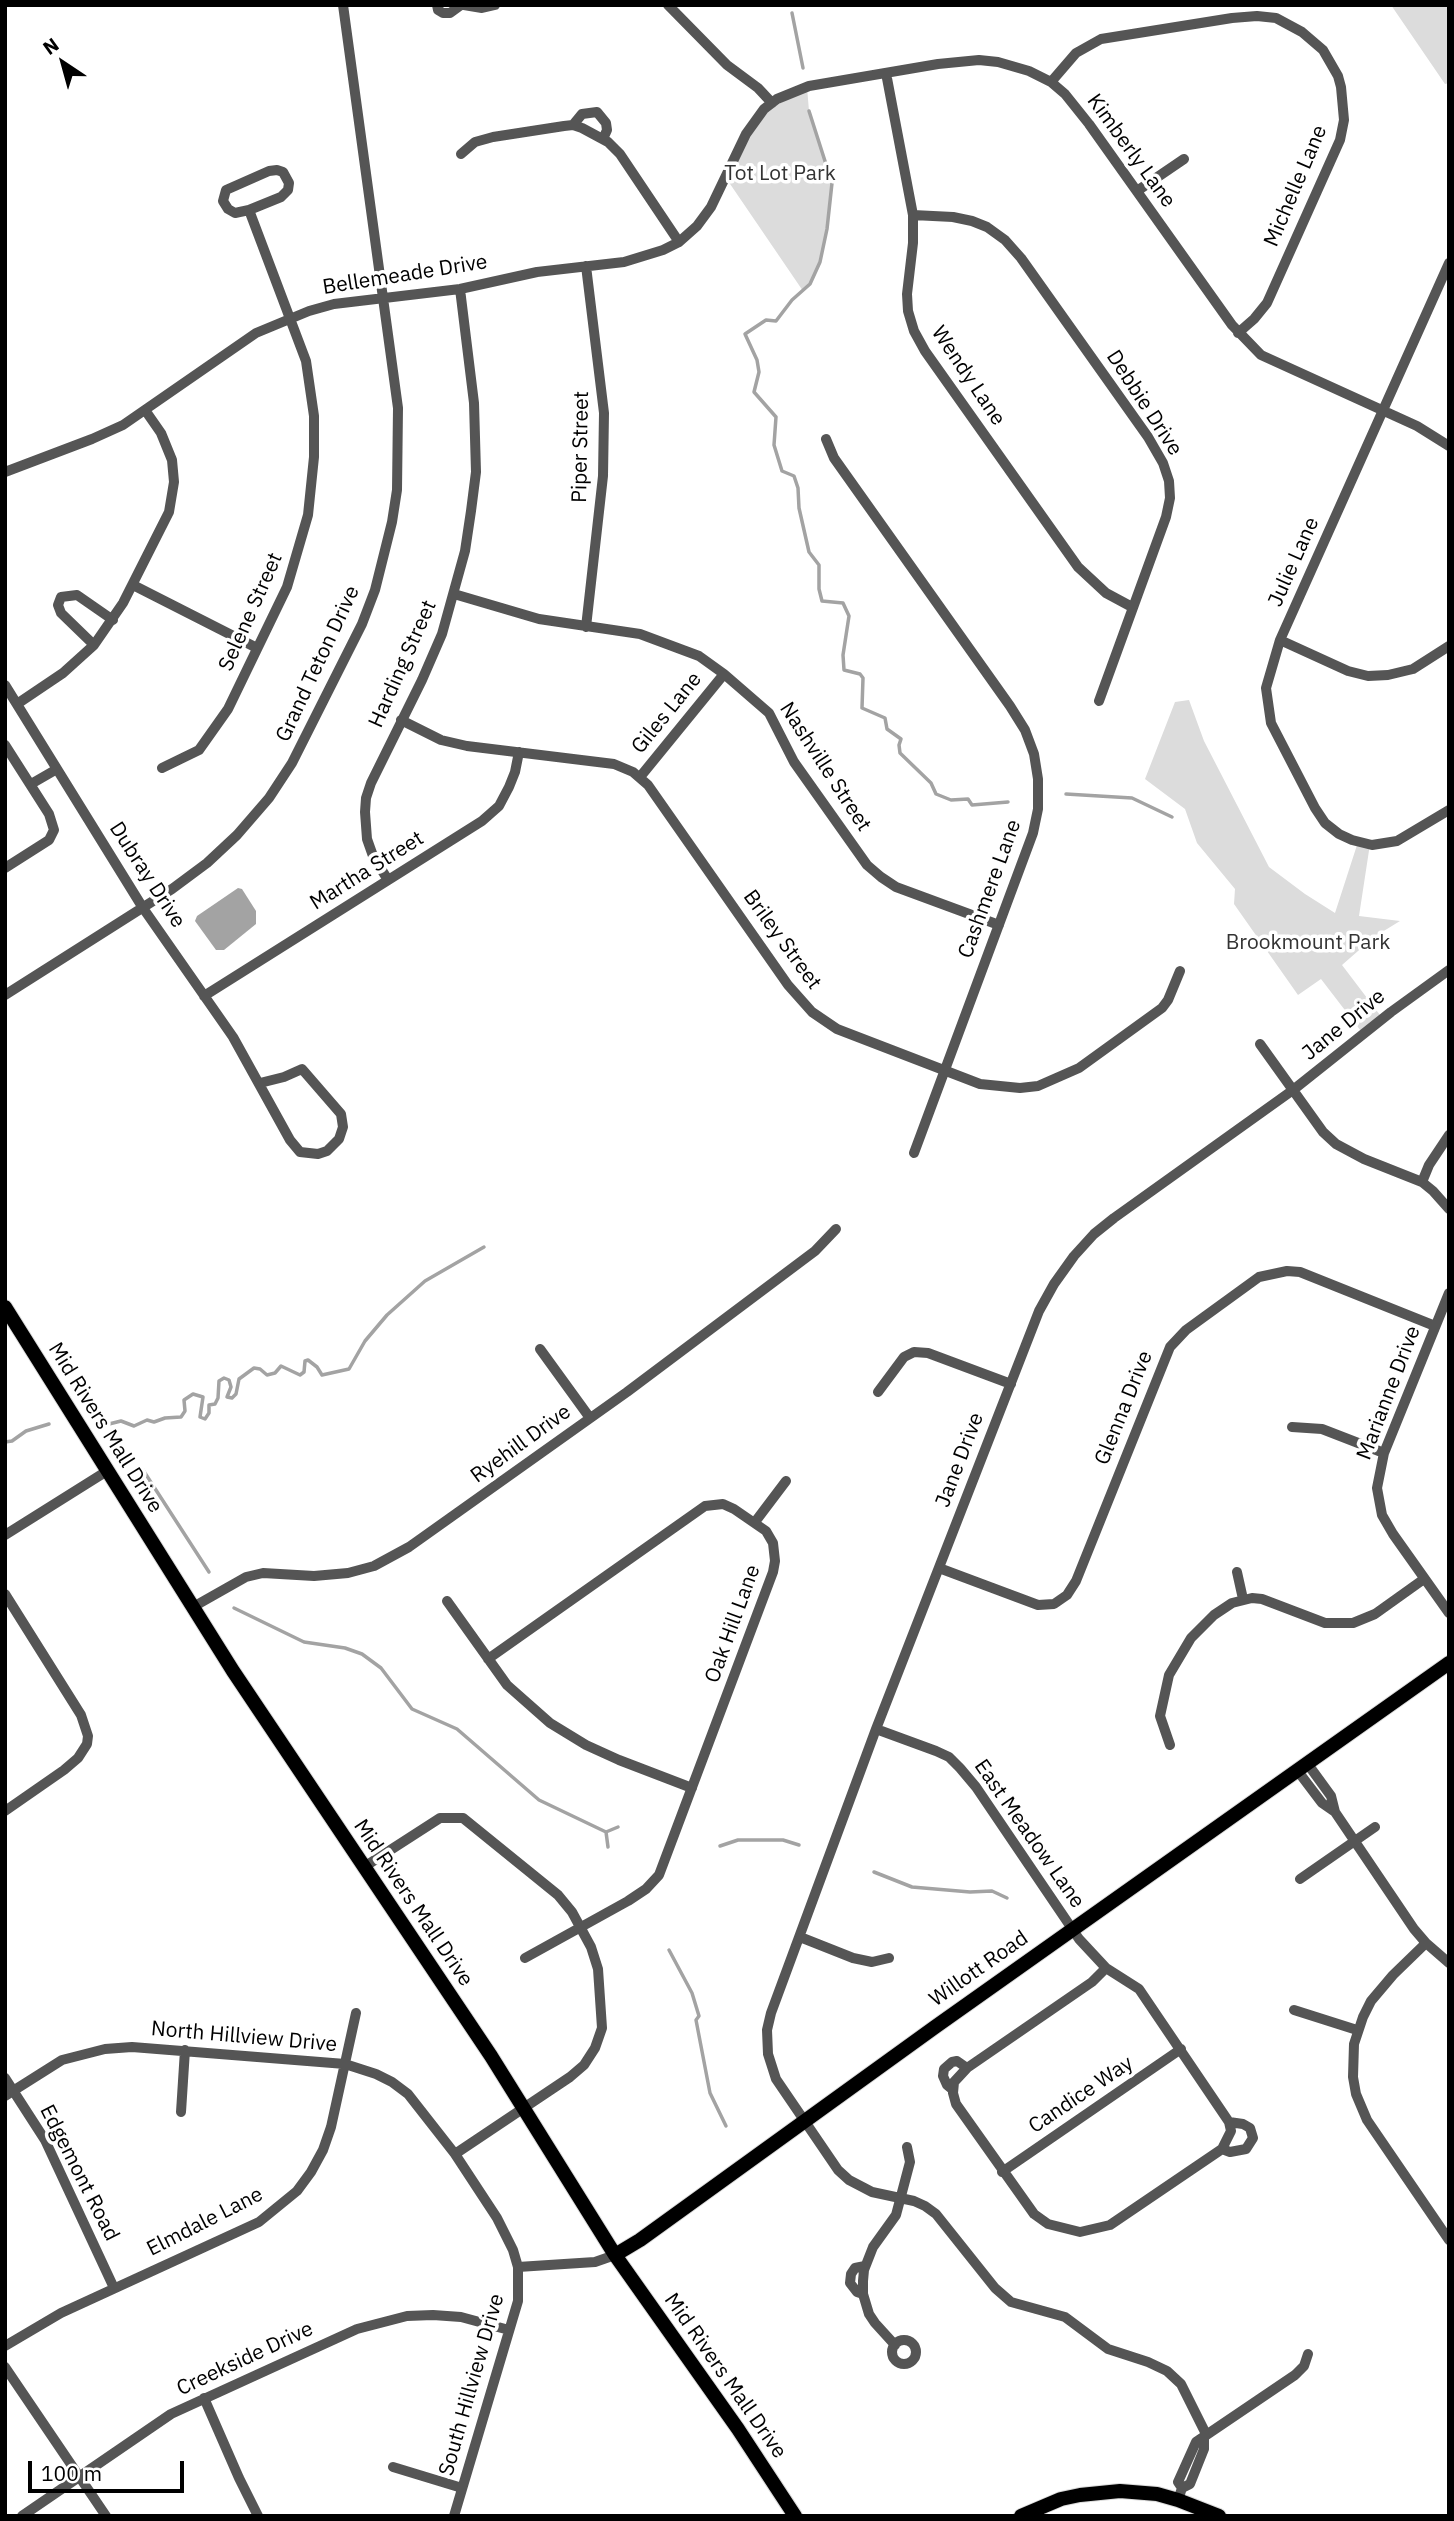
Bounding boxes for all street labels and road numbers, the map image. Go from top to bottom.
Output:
street label: Kimberly Lane [1081,89,1181,213]
street label: Michelle Lane [1259,122,1333,250]
street label: Bellemeade Drive [321,250,489,300]
street label: Wendy Lane [926,321,1010,431]
street label: Debbie Drive [1101,346,1187,460]
street label: Piper Street [567,391,595,503]
street label: Julie Lane [1263,513,1325,611]
street label: Selene Street [214,549,288,675]
street label: Grand Teton Drive [271,582,365,746]
street label: Harding Street [364,596,442,732]
street label: Giles Lane [627,667,707,759]
street label: Nashville Street [774,698,876,836]
street label: Cashmere Lane [953,816,1027,962]
street label: Dubray Drive [103,817,191,933]
street label: Martha Street [306,826,428,916]
street label: Briley Street [737,885,827,995]
street label: Jane Drive [1298,984,1390,1066]
street label: Marianne Drive [1352,1322,1426,1464]
street label: Mid Rivers Mall Drive [42,1338,168,1518]
street label: Glenna Drive [1090,1347,1158,1469]
street label: Ryehill Drive [466,1399,576,1489]
street label: Jane Drive [930,1409,990,1511]
street label: Oak Hill Lane [700,1562,766,1686]
street label: East Meadow Lane [968,1755,1090,1913]
street label: Mid Rivers Mall Drive [348,1815,478,1991]
street label: Willott Road [925,1926,1033,2012]
street label: North Hillview Drive [150,2016,338,2058]
street label: Candice Way [1024,2051,1138,2139]
street label: Edgemont Road [34,2101,124,2245]
street label: Elmdale Lane [143,2182,267,2262]
street label: Mid Rivers Mall Drive [658,2288,792,2464]
street label: South Hillview Drive [434,2291,510,2479]
street label: Creekside Drive [173,2316,317,2402]

